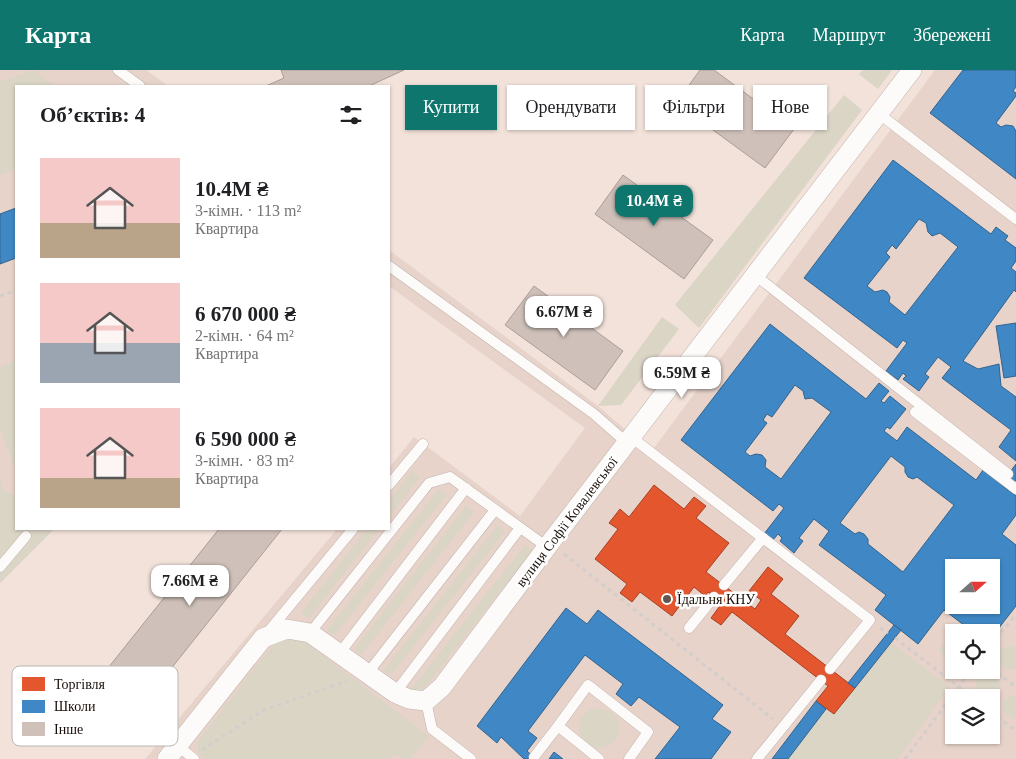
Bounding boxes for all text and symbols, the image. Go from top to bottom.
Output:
text: Карта [25,22,91,48]
text: Карта [740,25,785,45]
text: Маршрут [813,25,885,45]
text: Збережені [913,25,991,45]
chip: Купити [405,85,497,130]
chip: Орендувати [507,85,635,130]
chip: Фільтри [645,85,743,130]
chip: Нове [753,85,827,130]
icon: filters [337,101,365,129]
text: Об’єктів: 4 [40,103,145,127]
text: 10.4M ₴ [195,177,269,201]
icon: home [80,178,140,238]
pin: 10.4M ₴ [608,184,700,227]
text: 10.4M ₴ [626,192,682,209]
text: 3-кімн. · 113 m² [195,202,301,219]
text: Квартира [195,220,259,237]
pin: 6.67M ₴ [518,296,610,338]
text: 6 670 000 ₴ [195,302,296,326]
icon: home [80,303,140,363]
text: 6.67M ₴ [536,303,592,320]
text: 2-кімн. · 64 m² [195,327,294,344]
text: Квартира [195,345,259,362]
pin: 6.59M ₴ [636,356,728,399]
text: 6.59M ₴ [654,364,710,381]
text: 6 590 000 ₴ [195,427,296,451]
icon: home [80,428,140,488]
text: 3-кімн. · 83 m² [195,452,294,469]
street label: вулиця Софії Ковалевської [513,454,621,590]
text: Квартира [195,470,259,487]
north arrow [945,559,1000,614]
map controls [945,559,1000,744]
pin: 7.66M ₴ [144,564,236,607]
text: 7.66M ₴ [162,572,218,589]
place label: Їдальня КНУ [677,591,755,607]
marker: Їдальня КНУ [661,593,673,605]
button: locate [945,624,1000,679]
legend [12,666,178,746]
text: Торгівля [54,677,106,692]
button: layers [945,689,1000,744]
text: Школи [54,699,96,714]
text: Інше [54,722,83,737]

